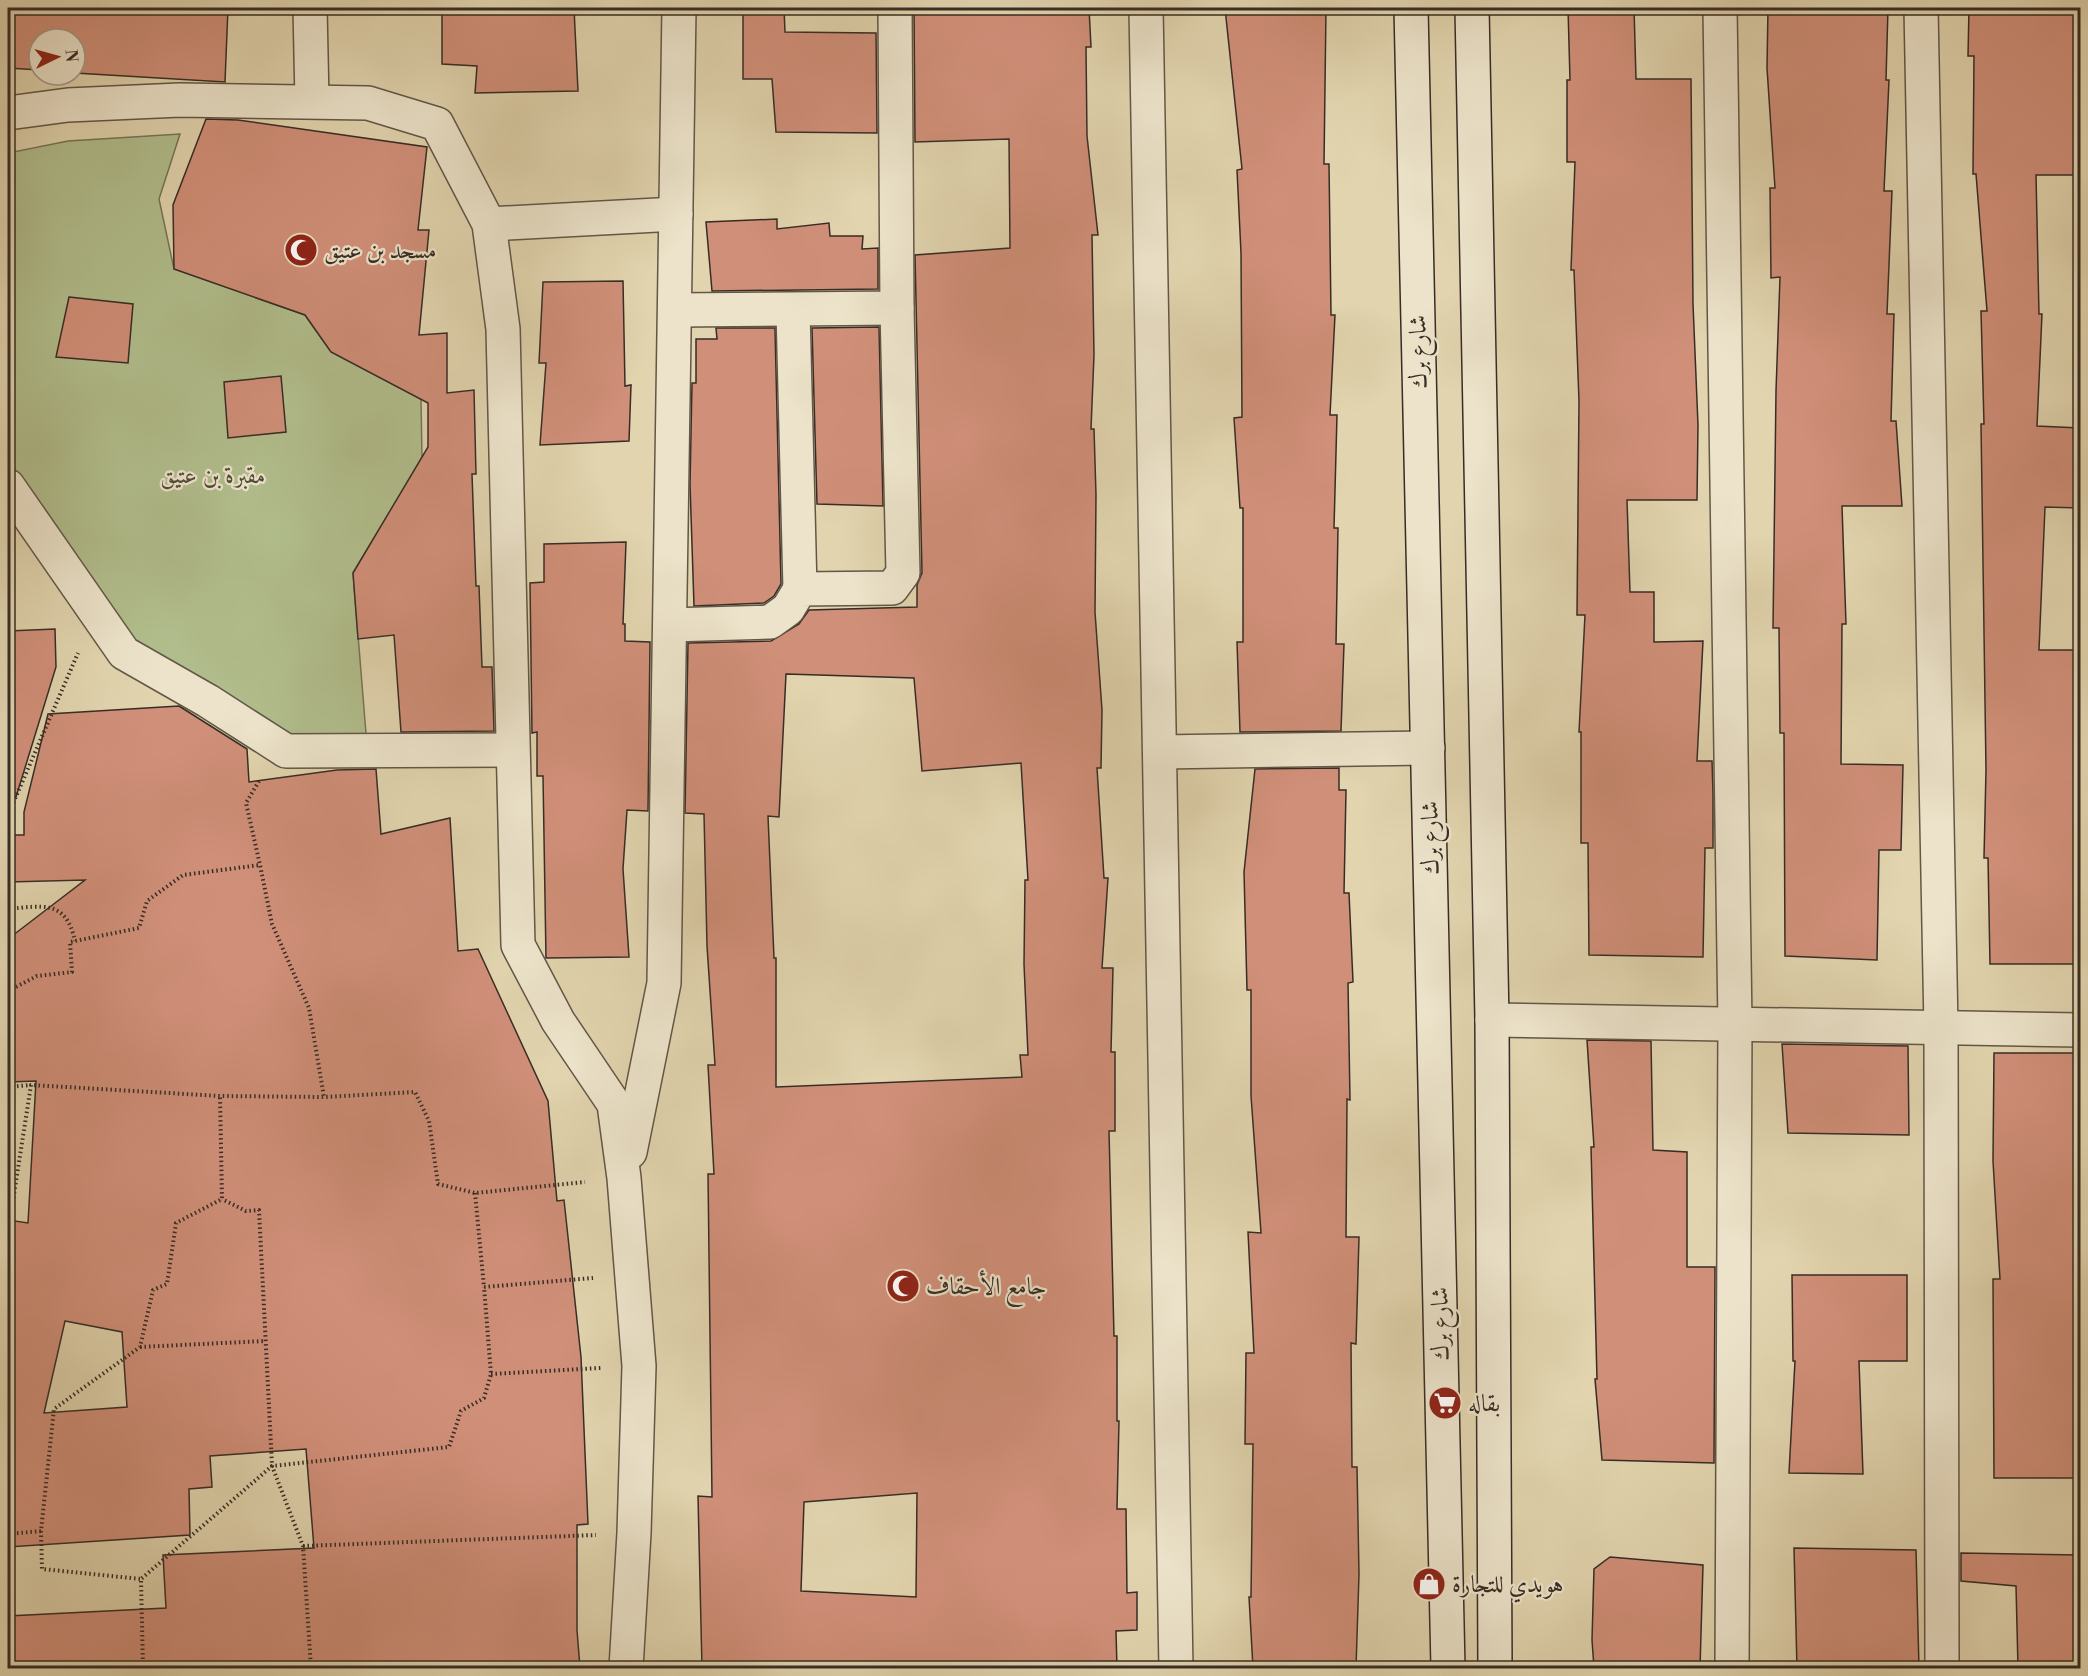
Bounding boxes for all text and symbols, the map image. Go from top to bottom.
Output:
north arrow [27,27,87,87]
text: N [60,49,81,63]
mosque icon: مسجد بن عتيق [283,232,319,268]
place label: مسجد بن عتيق [324,236,437,266]
street label: شارع برك [1403,315,1439,389]
park label: مقبرة بن عتيق [160,461,266,491]
street label: شارع برك [1415,801,1451,875]
mosque icon: جامع الأحقاف [885,1268,921,1304]
place label: جامع الأحقاف [926,1270,1047,1308]
street label: شارع برك [1425,1287,1461,1361]
supermarket icon: بقاله [1427,1385,1463,1421]
place label: بقاله [1468,1389,1500,1419]
shop icon: هويدي للتجارة [1411,1566,1447,1602]
place label: هويدي للتجارة [1452,1570,1564,1603]

